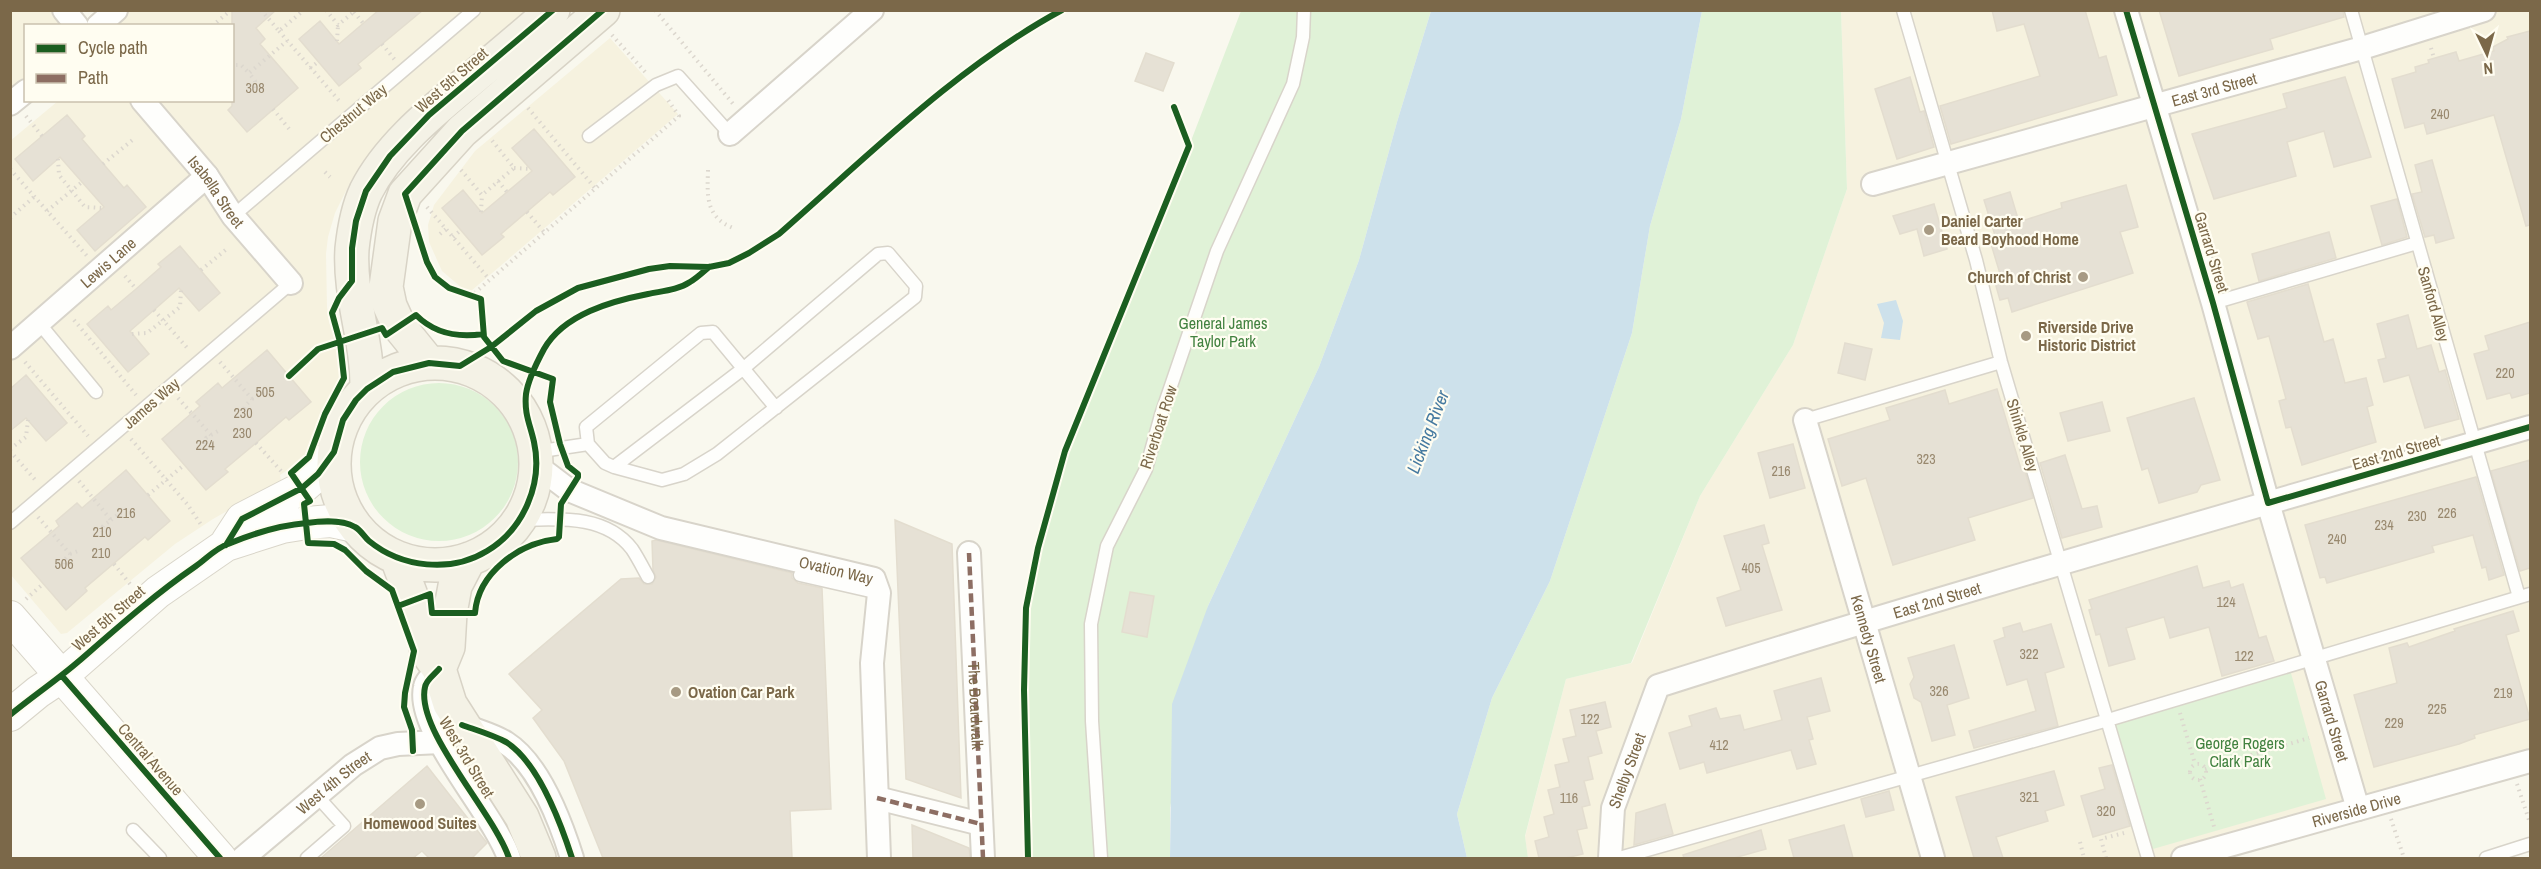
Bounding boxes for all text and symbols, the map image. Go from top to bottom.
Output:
legend [24,24,234,102]
north arrow [2457,24,2517,84]
text: Cycle path [78,35,148,60]
street label: West 5th Street [410,42,493,118]
text: N [2483,58,2494,80]
text: Path [78,65,108,90]
street label: East 3rd Street [2169,67,2260,111]
street label: Chestnut Way [315,78,392,148]
house number: 308 [245,79,265,97]
house number: 240 [2430,105,2450,123]
street label: Isabella Street [183,151,250,233]
street label: Garrard Street [2189,209,2235,296]
place label: Daniel Carter Beard Boyhood Home [1941,210,2079,250]
marker: Daniel Carter Beard Boyhood Home [1922,223,1936,237]
street label: Lewis Lane [75,232,140,293]
street label: Sanford Alley [2413,264,2455,345]
place label: Church of Christ [1967,266,2072,288]
marker: Church of Christ [2076,270,2090,284]
park label: General James Taylor Park [1179,312,1267,352]
place label: Riverside Drive Historic District [2038,316,2136,356]
marker: Riverside Drive Historic District [2019,329,2033,343]
house number: 220 [2495,364,2515,382]
street label: James Way [118,372,184,434]
street label: Riverboat Row [1134,382,1182,472]
house number: 505 [255,383,275,401]
water label: Licking River [1400,386,1455,477]
street label: Shinkle Alley [2001,396,2045,475]
house number: 230 [233,404,253,422]
house number: 230 [232,424,252,442]
street label: East 2nd Street [2349,429,2443,475]
house number: 224 [195,436,215,454]
house number: 323 [1916,450,1936,468]
house number: 216 [1771,462,1791,480]
house number: 216 [116,504,136,522]
house number: 226 [2437,504,2457,522]
house number: 230 [2407,507,2427,525]
house number: 234 [2374,516,2394,534]
house number: 210 [92,523,112,541]
house number: 240 [2327,530,2347,548]
house number: 210 [91,544,111,562]
street label: Ovation Way [797,550,876,590]
house number: 506 [54,555,74,573]
house number: 405 [1741,559,1761,577]
street label: East 2nd Street [1890,577,1984,624]
street label: West 5th Street [67,580,150,656]
street label: Kennedy Street [1846,592,1892,686]
house number: 124 [2216,593,2236,611]
house number: 322 [2019,645,2039,663]
house number: 122 [2234,647,2254,665]
street label: The Boardwalk [963,662,989,751]
street label: Garrard Street [2310,677,2355,764]
place label: Ovation Car Park [688,681,795,703]
house number: 326 [1929,682,1949,700]
house number: 219 [2493,684,2513,702]
marker: Ovation Car Park [669,685,683,699]
house number: 225 [2427,700,2447,718]
house number: 122 [1580,710,1600,728]
street label: West 3rd Street [434,712,500,802]
house number: 229 [2384,714,2404,732]
street label: Central Avenue [113,718,189,800]
street label: Shelby Street [1603,729,1651,811]
park label: George Rogers Clark Park [2195,732,2285,772]
house number: 412 [1709,736,1729,754]
street label: West 4th Street [292,745,375,819]
street label: Riverside Drive [2309,787,2403,832]
house number: 321 [2019,788,2039,806]
house number: 116 [1560,789,1578,807]
marker: Homewood Suites [413,797,427,811]
house number: 320 [2096,802,2116,820]
place label: Homewood Suites [363,812,477,834]

